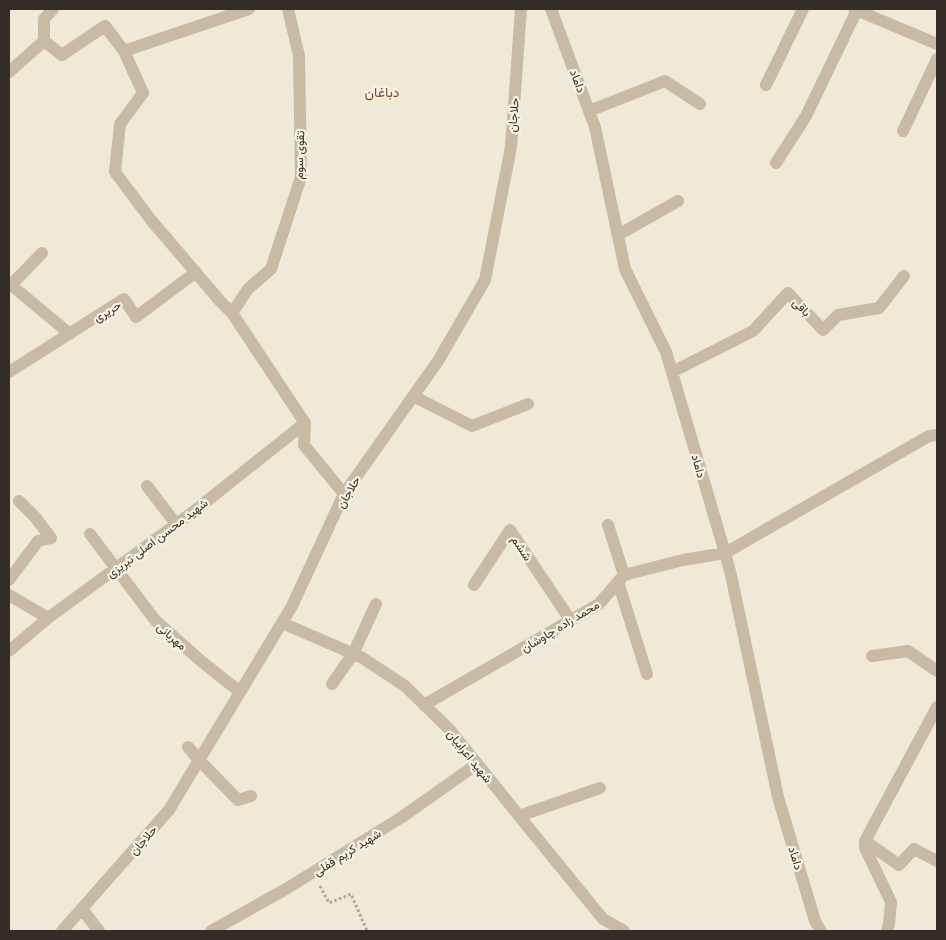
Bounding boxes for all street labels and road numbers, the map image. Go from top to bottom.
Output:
street label: داماد [566,67,590,95]
street label: حلاجان [503,97,523,133]
street label: تقوی سوم [290,130,308,180]
street label: باقی [789,294,815,320]
street label: حریری [90,296,124,326]
street label: داماد [688,452,711,480]
street label: حلاجان [332,473,364,511]
street label: شهید محسن اصلی تبریزی [103,494,211,582]
street label: ششم [507,532,537,564]
street label: محمد زاده چاوشان [518,596,602,656]
street label: مهربانی [153,618,191,654]
street label: شهید اعرابیان [443,726,497,786]
street label: حلاجان [125,821,161,859]
street label: شهید کریم قفلی [310,824,384,880]
street label: داماد [784,844,808,872]

